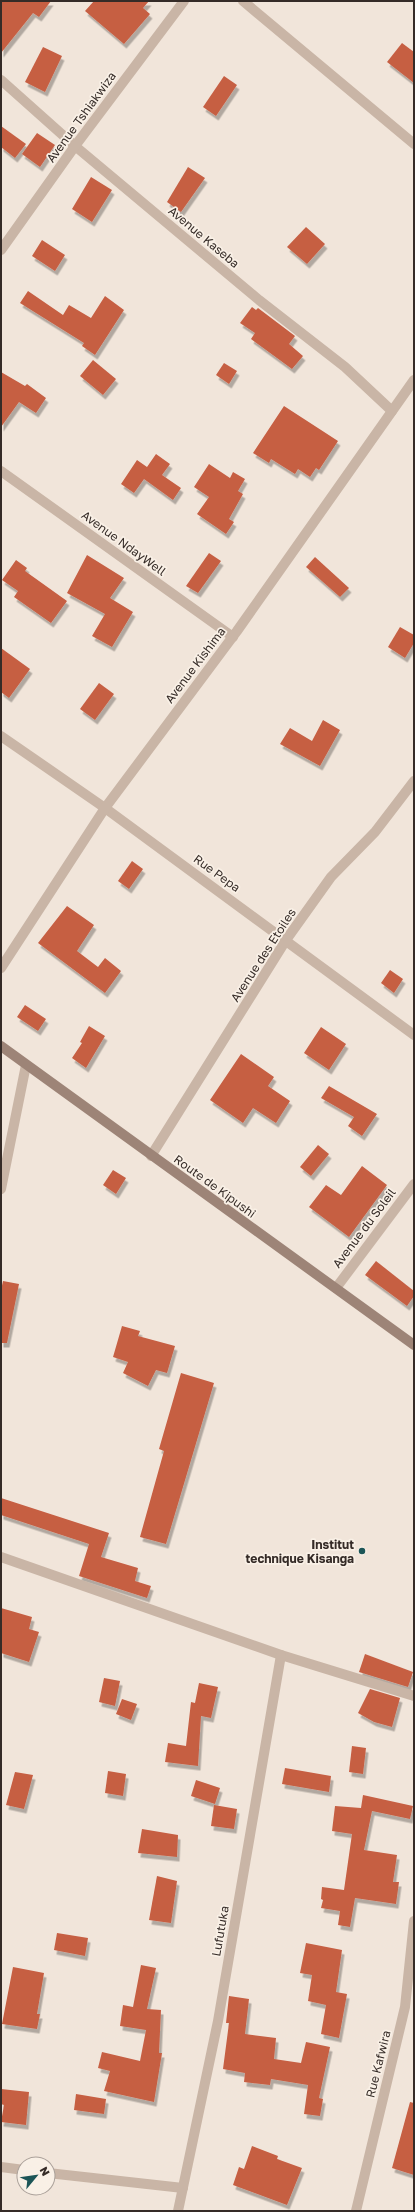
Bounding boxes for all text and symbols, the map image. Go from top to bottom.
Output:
street label: Avenue Tshiakwiza [43,69,119,165]
street label: Avenue Kaseba [166,203,242,271]
street label: Avenue NdayWell [79,507,169,579]
street label: Avenue Kishima [162,624,228,706]
street label: Rue Pepa [191,851,243,895]
street label: Avenue des Etoiles [227,905,299,1005]
street label: Route de Kipushi [171,1151,259,1221]
street label: Avenue du Soleil [329,1185,399,1271]
place label: Institut technique Kisanga [246,1537,354,1566]
marker: Institut technique Kisanga [357,1546,367,1556]
street label: Lufutuka [208,1905,232,1957]
street label: Rue Kafwira [362,2029,394,2099]
north arrow [16,2156,56,2196]
text: N [37,2164,53,2178]

